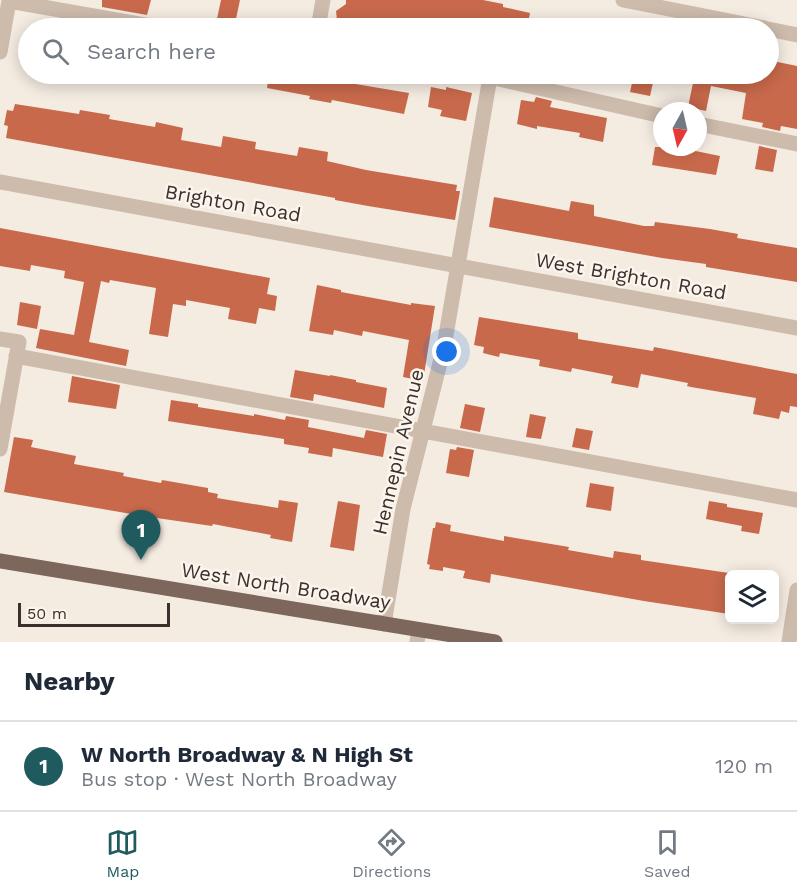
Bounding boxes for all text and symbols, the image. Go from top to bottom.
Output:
search box [18,18,779,84]
icon: search [39,35,72,68]
text: Search here [87,39,216,64]
north arrow [653,102,707,156]
street label: Brighton Road [163,179,303,227]
street label: West Brighton Road [534,247,728,305]
your location [432,337,461,366]
street label: Hennepin Avenue [367,367,429,537]
pin: 1 [122,510,160,560]
street label: West North Broadway [180,558,393,615]
map controls [725,570,779,624]
button: layers [725,570,779,624]
scale bar [18,600,170,628]
text: 50 m [27,604,67,623]
text: Nearby [24,666,115,696]
text: W North Broadway & N High St [81,742,413,767]
text: 1 [39,754,48,778]
text: 120 m [715,754,773,778]
text: Bus stop · West North Broadway [81,767,397,791]
tab: Map [106,826,139,881]
tab: Directions [352,826,431,881]
tab: Saved [644,826,691,881]

